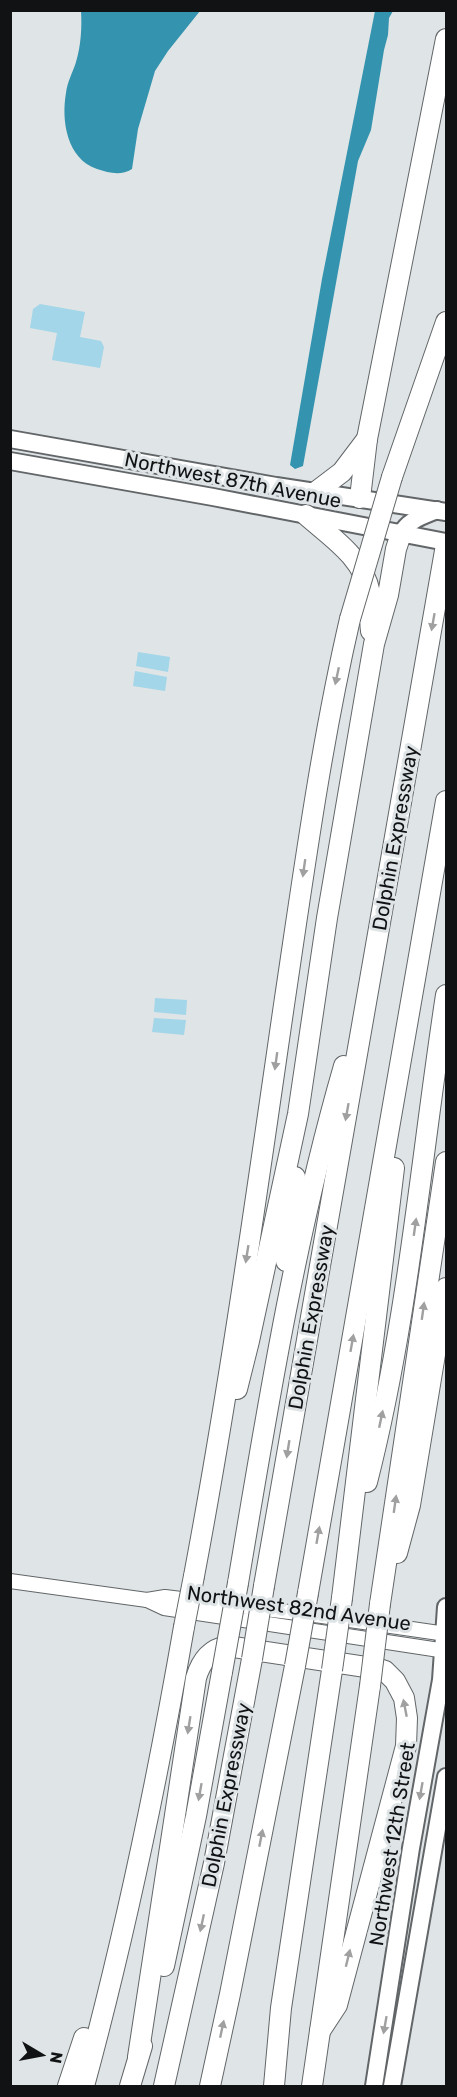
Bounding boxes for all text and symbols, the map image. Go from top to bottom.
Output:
street label: Northwest 87th Avenue [123,447,343,513]
one-way arrow [428,612,437,631]
one-way arrow [332,667,341,686]
street label: Dolphin Expressway [367,744,423,932]
one-way arrow [300,859,309,878]
one-way arrow [271,1052,280,1071]
one-way arrow [342,1102,351,1121]
one-way arrow [411,1218,420,1237]
street label: Dolphin Expressway [283,1223,339,1411]
one-way arrow [243,1245,252,1264]
one-way arrow [419,1302,428,1321]
one-way arrow [347,1333,356,1352]
one-way arrow [377,1409,386,1428]
one-way arrow [284,1439,293,1458]
one-way arrow [391,1495,400,1514]
one-way arrow [314,1526,323,1545]
street label: Northwest 82nd Avenue [186,1580,412,1636]
one-way arrow [400,1698,409,1717]
street label: Dolphin Expressway [196,1701,256,1889]
one-way arrow [184,1716,193,1735]
street label: Northwest 12th Street [364,1740,420,1947]
one-way arrow [416,1782,425,1801]
one-way arrow [195,1783,204,1802]
one-way arrow [257,1829,266,1848]
one-way arrow [196,1914,206,1932]
one-way arrow [344,1949,354,1967]
one-way arrow [380,2016,389,2035]
one-way arrow [218,2020,228,2039]
north arrow [12,2025,72,2085]
text: N [46,2050,67,2065]

